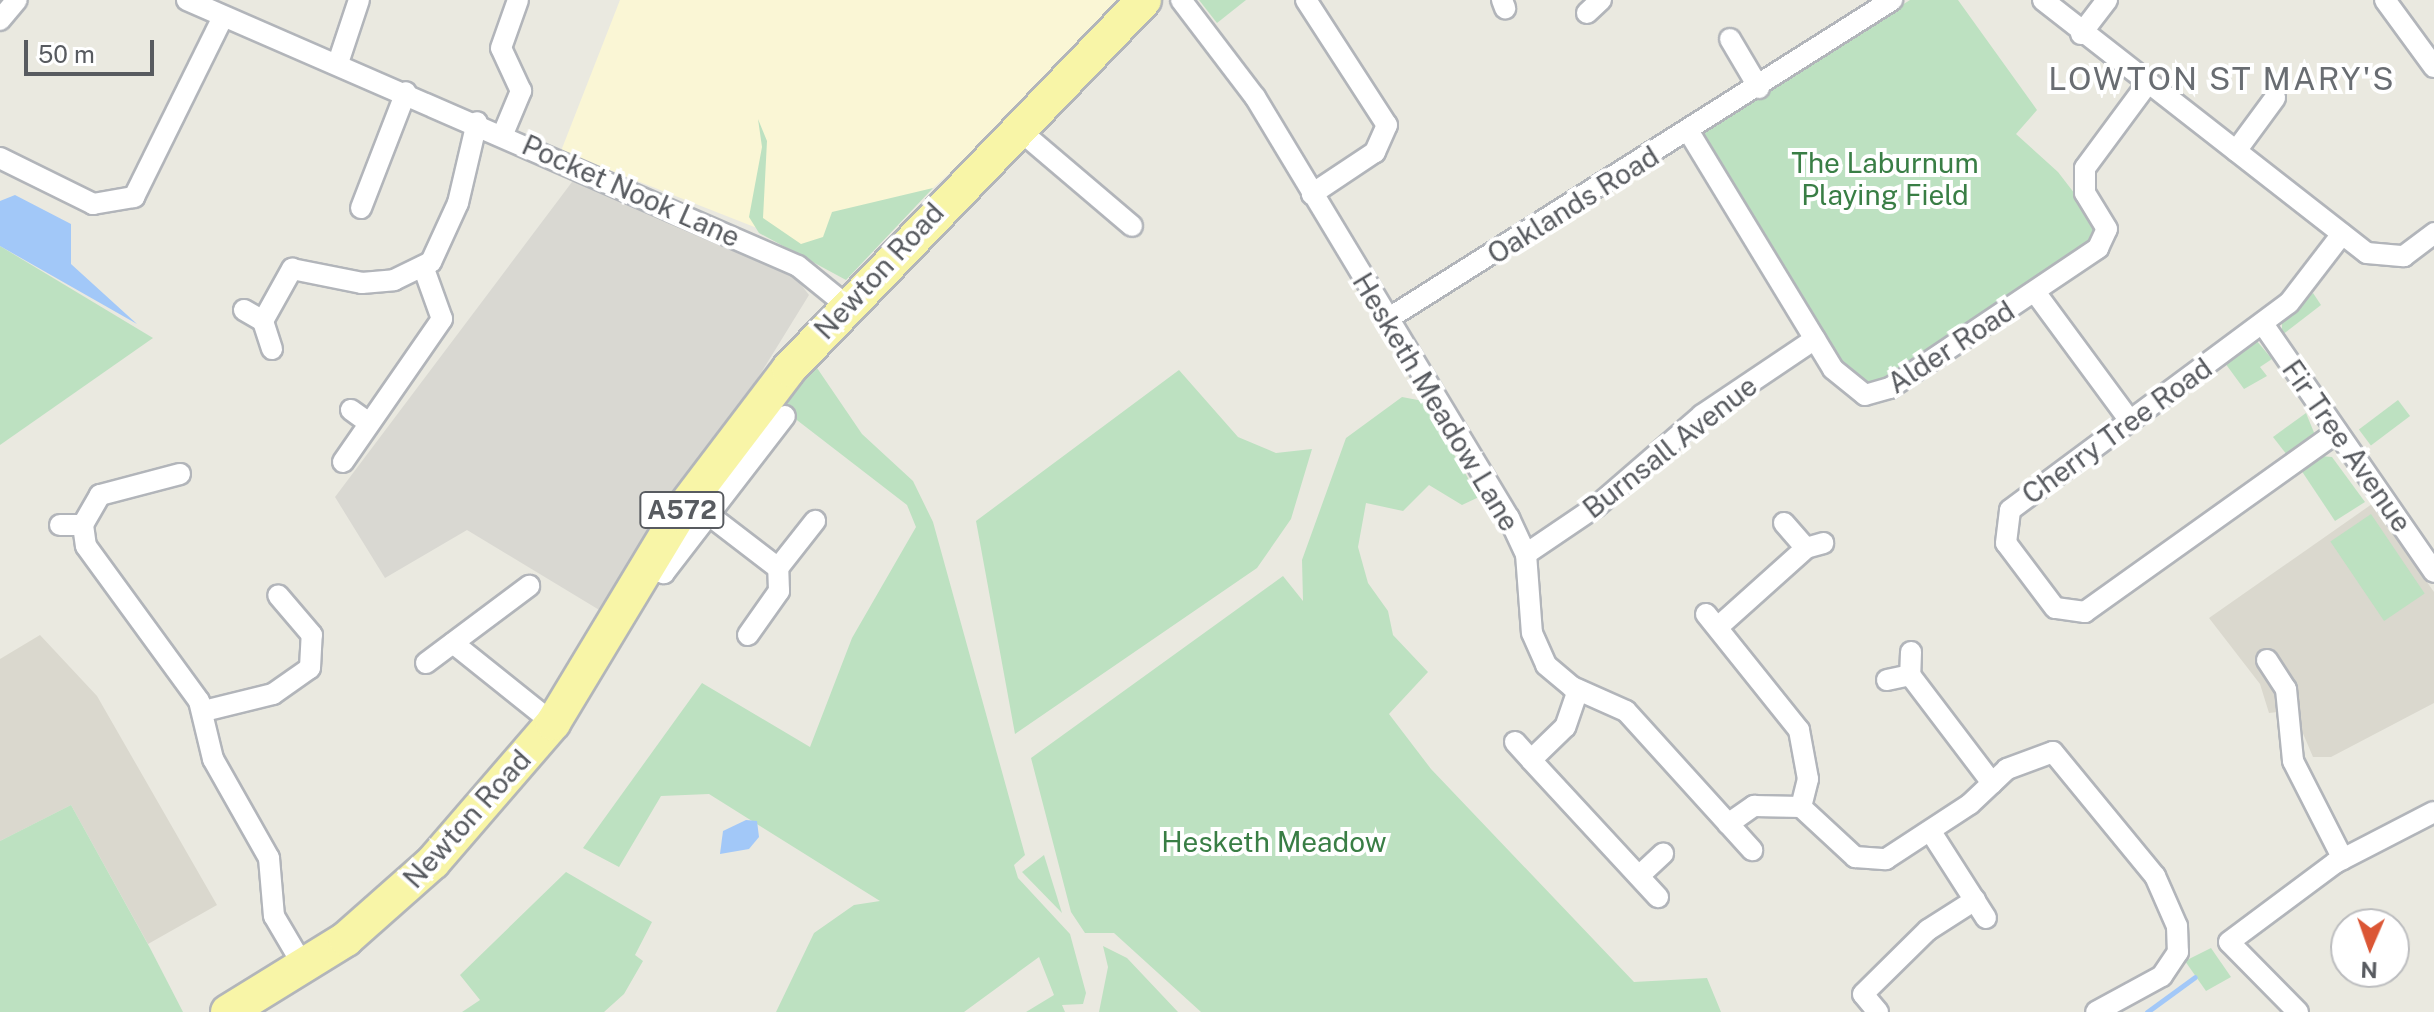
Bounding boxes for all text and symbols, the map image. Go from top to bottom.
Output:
scale bar [28,24,158,74]
text: 50 m [38,40,95,68]
district label: LOWTON ST MARY'S [2048,60,2396,98]
street label: Pocket Nook Lane [517,128,745,254]
street label: Oaklands Road [1481,139,1665,271]
park label: The Laburnum Playing Field [1791,146,1979,212]
street label: Newton Road [807,196,951,346]
street label: Hesketh Meadow Lane [1346,267,1526,537]
street label: Alder Road [1881,294,2021,400]
street label: Cherry Tree Road [2015,351,2219,511]
street label: Fir Tree Avenue [2275,353,2419,539]
street label: Burnsall Avenue [1576,369,1764,525]
road number: A572 [638,488,726,532]
street label: Newton Road [396,743,538,895]
park label: Hesketh Meadow [1161,825,1387,859]
north arrow [2330,908,2410,988]
text: N [2360,957,2378,983]

